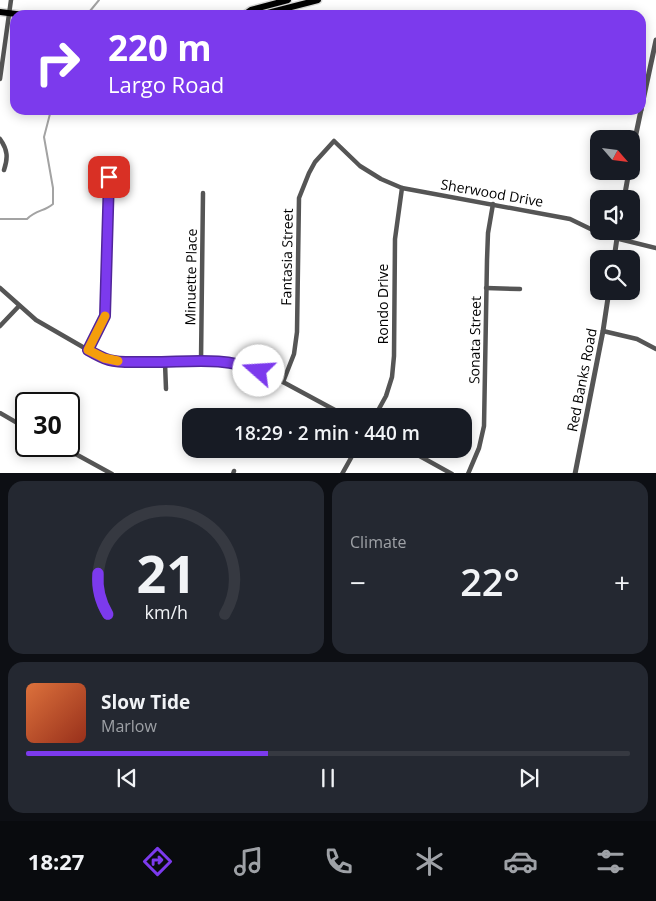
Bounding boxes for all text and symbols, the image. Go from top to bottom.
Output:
text: 220 m [108,24,212,71]
icon: right [25,30,90,95]
text: Largo Road [108,69,224,99]
north arrow [590,130,640,180]
map controls [590,130,640,300]
pin [88,156,130,198]
icon: arrive [95,163,123,191]
street label: Sherwood Drive [439,174,545,211]
button: sound [590,190,640,240]
street label: Fantasia Street [276,208,297,306]
street label: Minuette Place [180,228,201,326]
button: search [590,250,640,300]
street label: Rondo Drive [373,264,392,344]
street label: Sonata Street [464,296,485,384]
street label: Red Banks Road [562,326,601,433]
position arrow [232,344,284,396]
speed limit sign: 30 [15,392,80,457]
text: 18:29 · 2 min · 440 m [234,420,420,446]
text: Climate [350,531,407,553]
text: 21 [136,537,196,608]
text: 22° [460,555,520,607]
text: − [350,563,366,601]
text: + [614,563,630,601]
text: km/h [144,600,188,624]
text: Slow Tide [101,689,190,715]
text: Marlow [101,715,157,737]
icon: previous [113,764,141,792]
icon: pause [314,764,342,792]
icon: next [515,764,543,792]
icon: directions [140,844,175,879]
icon: music [231,844,266,879]
icon: phone [321,844,356,879]
icon: climate [412,844,447,879]
icon: car [503,844,538,879]
icon: filters [593,844,628,879]
text: 18:27 [28,846,84,876]

